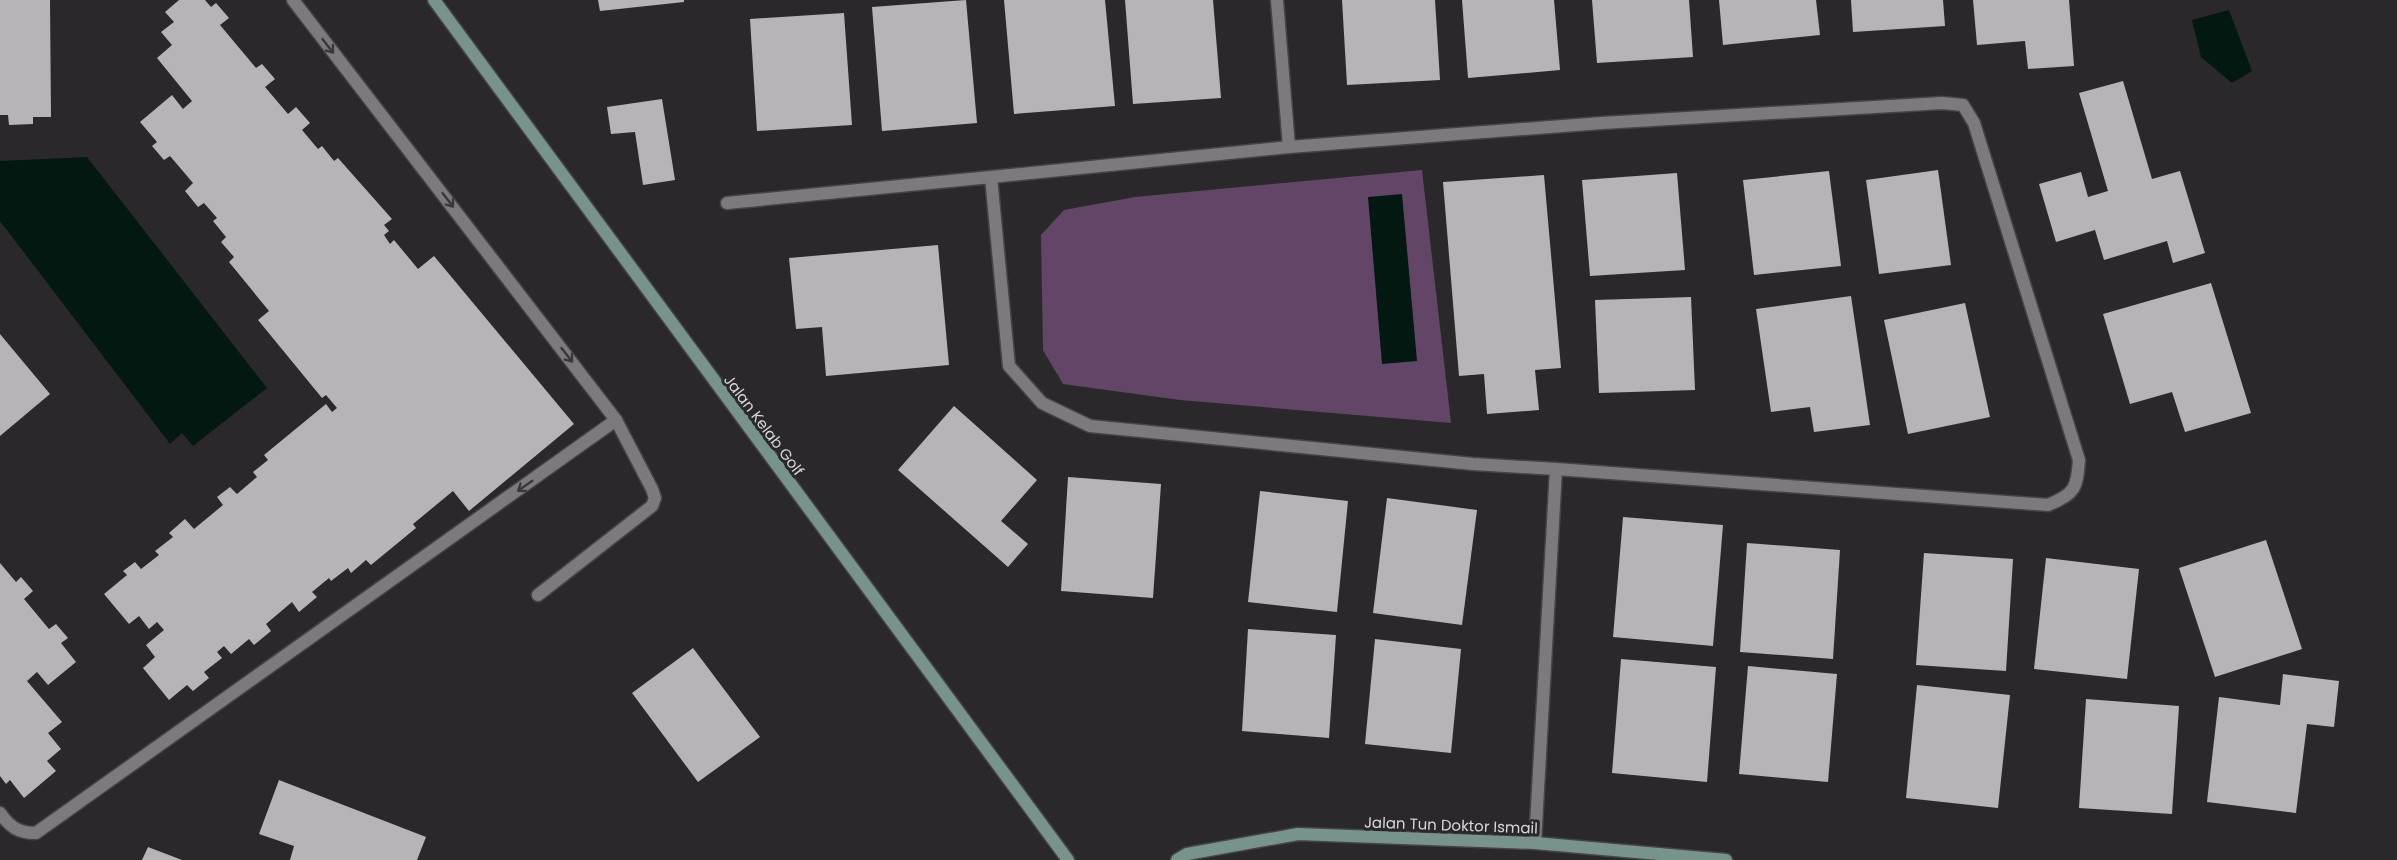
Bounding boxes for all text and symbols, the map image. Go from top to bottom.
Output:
one-way arrow [322,38,335,54]
one-way arrow [441,192,454,208]
one-way arrow [561,346,574,362]
street label: Jalan Kelab Golf [719,370,809,480]
one-way arrow [517,480,534,492]
street label: Jalan Tun Doktor Ismail [1364,811,1538,839]

